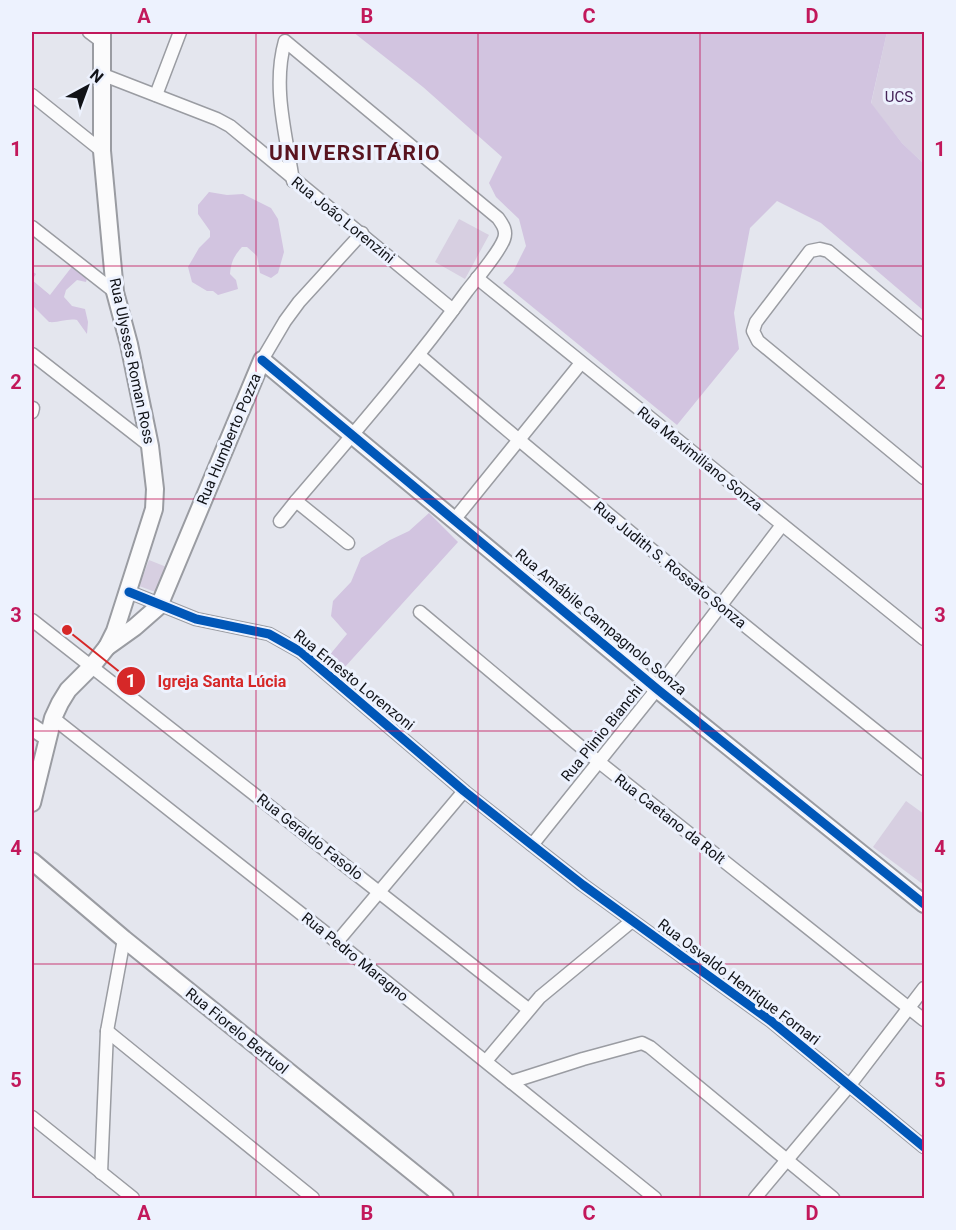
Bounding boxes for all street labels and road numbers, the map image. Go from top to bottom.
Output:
street label: Rua João Lorenzini [288,173,398,267]
street label: Rua Ulysses Roman Ross [106,276,158,446]
street label: Rua Humberto Pozza [193,370,265,508]
street label: Rua Maximiliano Sonza [634,403,766,515]
street label: Rua Judith S. Rossato Sonza [590,498,750,632]
street label: Rua Amábile Campagnolo Sonza [512,545,690,699]
street label: Rua Ernesto Lorenzoni [290,626,418,734]
street label: Rua Plinio Bianchi [557,681,647,785]
street label: Rua Caetano da Rolt [611,770,729,868]
street label: Rua Geraldo Fasolo [253,790,367,884]
street label: Rua Pedro Maragno [298,909,412,1005]
street label: Rua Osvaldo Henrique Fornari [654,915,824,1049]
street label: Rua Fiorelo Bertuol [182,984,292,1078]

